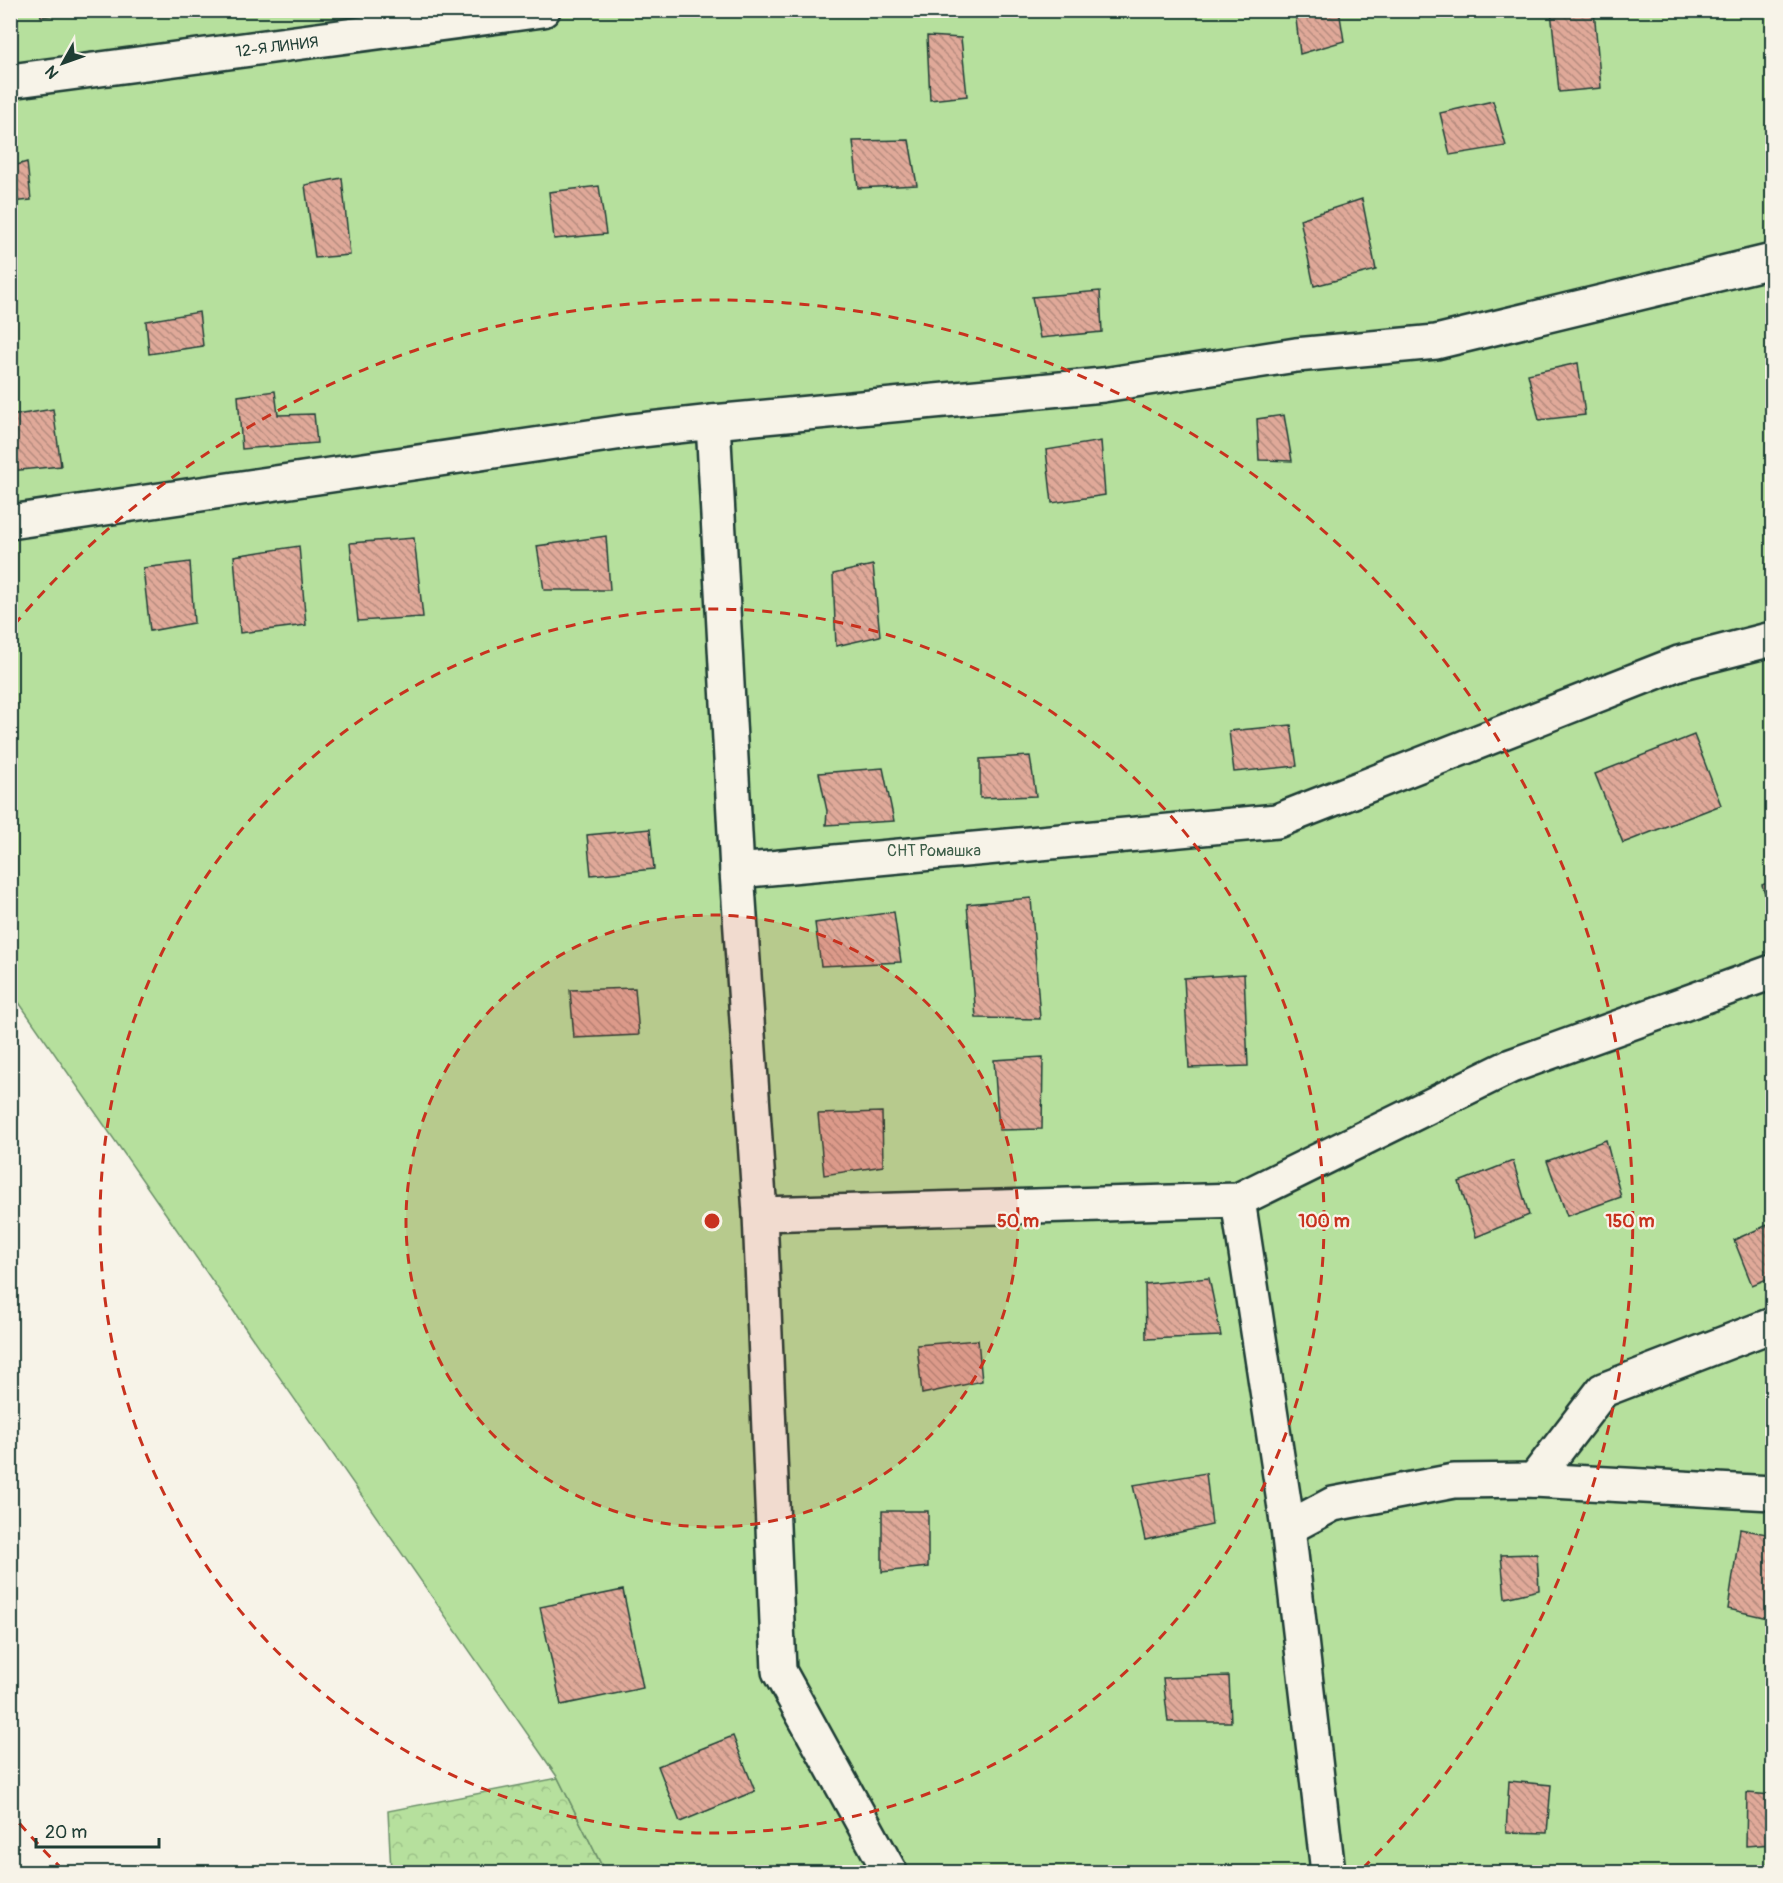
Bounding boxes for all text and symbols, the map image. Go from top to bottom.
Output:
street label: 12-Я ЛИНИЯ [235,32,320,62]
north arrow [33,33,93,93]
text: N [41,61,63,83]
park label: СНТ Ромашка [887,841,981,861]
text: 50 m [997,1210,1039,1233]
text: 100 m [1298,1210,1350,1233]
text: 150 m [1606,1210,1655,1233]
centre of rings [702,1211,722,1231]
scale bar [36,1811,159,1849]
text: 20 m [45,1821,87,1844]

